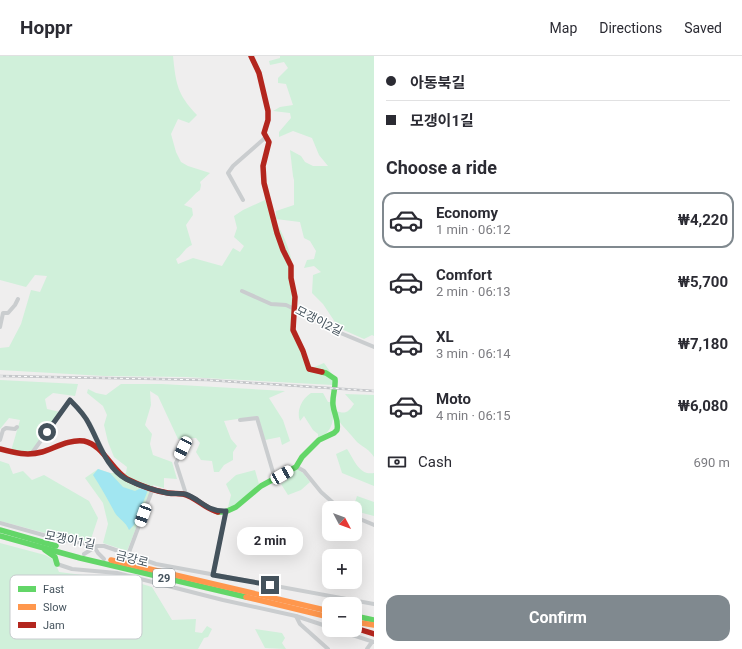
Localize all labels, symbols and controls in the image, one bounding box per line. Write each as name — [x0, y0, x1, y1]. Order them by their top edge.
text: Hoppr — [20, 16, 72, 39]
text: Map — [550, 20, 577, 36]
text: Directions — [599, 20, 662, 36]
text: Saved — [684, 20, 722, 36]
text: 아동북길 — [410, 74, 465, 92]
text: 모갱이1길 — [410, 112, 474, 130]
text: Choose a ride — [386, 157, 497, 178]
icon: car — [388, 202, 424, 238]
text: Economy — [436, 204, 498, 222]
text: ₩4,220 — [678, 211, 728, 229]
text: 1 min · 06:12 — [436, 222, 511, 237]
icon: car — [388, 264, 424, 300]
text: Comfort — [436, 266, 492, 284]
text: ₩5,700 — [678, 273, 728, 291]
text: 2 min · 06:13 — [436, 284, 511, 299]
street label: 모갱이2길 — [293, 303, 345, 339]
icon: car — [388, 326, 424, 362]
text: XL — [436, 328, 454, 346]
text: ₩7,180 — [678, 335, 728, 353]
text: 3 min · 06:14 — [436, 346, 511, 361]
icon: car — [388, 388, 424, 424]
text: Moto — [436, 390, 471, 408]
text: ₩6,080 — [678, 397, 728, 415]
text: 4 min · 06:15 — [436, 408, 511, 423]
route start — [38, 423, 56, 441]
car — [172, 435, 194, 461]
icon: cash — [386, 451, 408, 473]
text: Cash — [418, 453, 452, 471]
text: 690 m — [693, 455, 730, 470]
car — [269, 464, 295, 486]
north arrow — [322, 501, 362, 541]
map controls — [322, 501, 362, 637]
car — [133, 502, 153, 528]
callout: 2 min — [237, 527, 303, 555]
street label: 모갱이1길 — [44, 528, 96, 552]
text: 2 min — [254, 533, 286, 548]
street label: 금강로 — [114, 548, 150, 570]
button: + — [322, 549, 362, 589]
road number: 29 — [153, 569, 175, 587]
legend — [10, 575, 142, 639]
route end — [261, 576, 279, 594]
text: Fast — [43, 583, 65, 596]
button: Confirm — [386, 595, 730, 641]
button: − — [322, 597, 362, 637]
text: Slow — [43, 601, 67, 614]
text: Jam — [43, 619, 65, 632]

